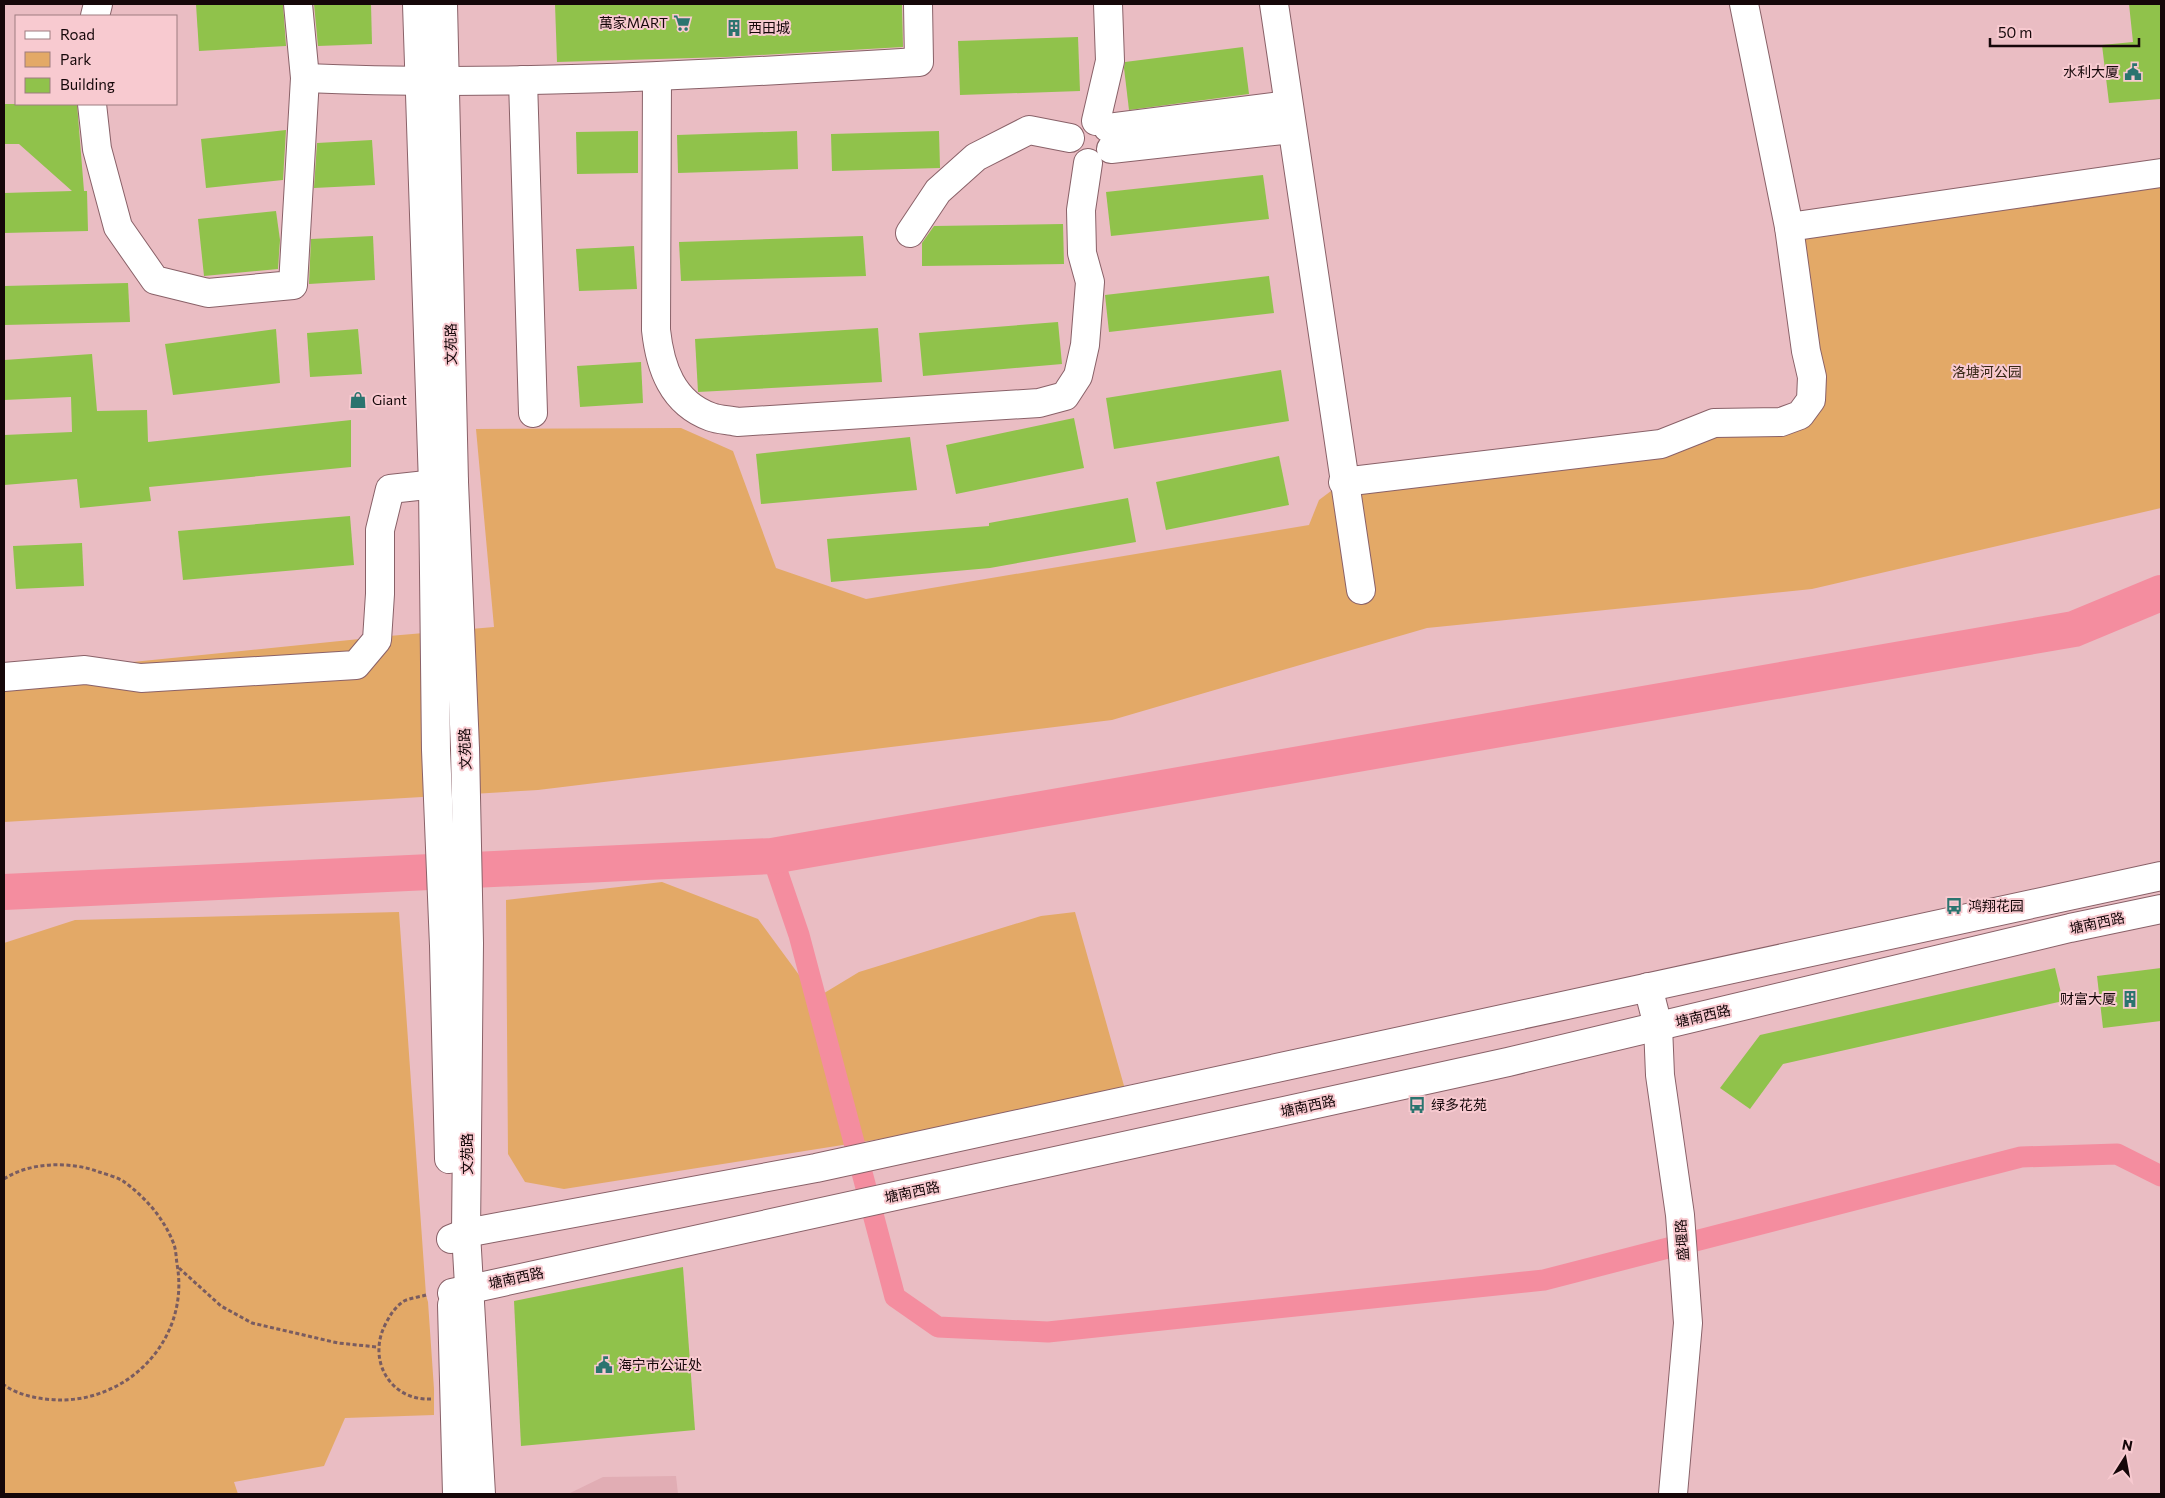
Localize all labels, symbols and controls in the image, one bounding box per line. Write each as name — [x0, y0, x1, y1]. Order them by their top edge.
supermarket icon: 萬家MART — [672, 13, 692, 33]
place label: 萬家MART — [599, 14, 668, 31]
legend — [15, 15, 178, 105]
scale bar — [1990, 15, 2139, 47]
building icon: 西田城 — [724, 18, 744, 38]
place label: 西田城 — [748, 19, 790, 36]
text: 50 m — [1998, 23, 2032, 41]
text: Road — [60, 25, 95, 43]
text: Park — [60, 50, 91, 68]
public building icon: 水利大厦 — [2123, 62, 2143, 82]
place label: 水利大厦 — [2063, 63, 2119, 80]
text: Building — [60, 75, 115, 93]
street label: 文苑路 — [442, 323, 459, 365]
park label: 洛塘河公园 — [1952, 363, 2022, 380]
shop icon: Giant — [348, 390, 368, 410]
place label: Giant — [372, 391, 407, 408]
street label: 文苑路 — [455, 728, 474, 770]
bus stop icon: 鸿翔花园 — [1944, 896, 1964, 916]
place label: 鸿翔花园 — [1968, 897, 2024, 914]
street label: 塘南西路 — [2068, 908, 2126, 937]
building icon: 财富大厦 — [2120, 989, 2140, 1009]
place label: 财富大厦 — [2060, 990, 2116, 1007]
street label: 塘南西路 — [1674, 1001, 1732, 1030]
street label: 塘南西路 — [1279, 1091, 1337, 1120]
bus stop icon: 绿多花苑 — [1407, 1095, 1427, 1115]
place label: 绿多花苑 — [1431, 1096, 1487, 1113]
street label: 文苑路 — [458, 1133, 475, 1175]
street label: 塘南西路 — [883, 1177, 941, 1206]
street label: 盛堰路 — [1672, 1218, 1691, 1262]
street label: 塘南西路 — [487, 1263, 545, 1292]
public building icon: 海宁市公证处 — [594, 1355, 614, 1375]
place label: 海宁市公证处 — [618, 1356, 702, 1373]
north arrow — [2100, 1433, 2150, 1483]
text: N — [2121, 1435, 2134, 1454]

